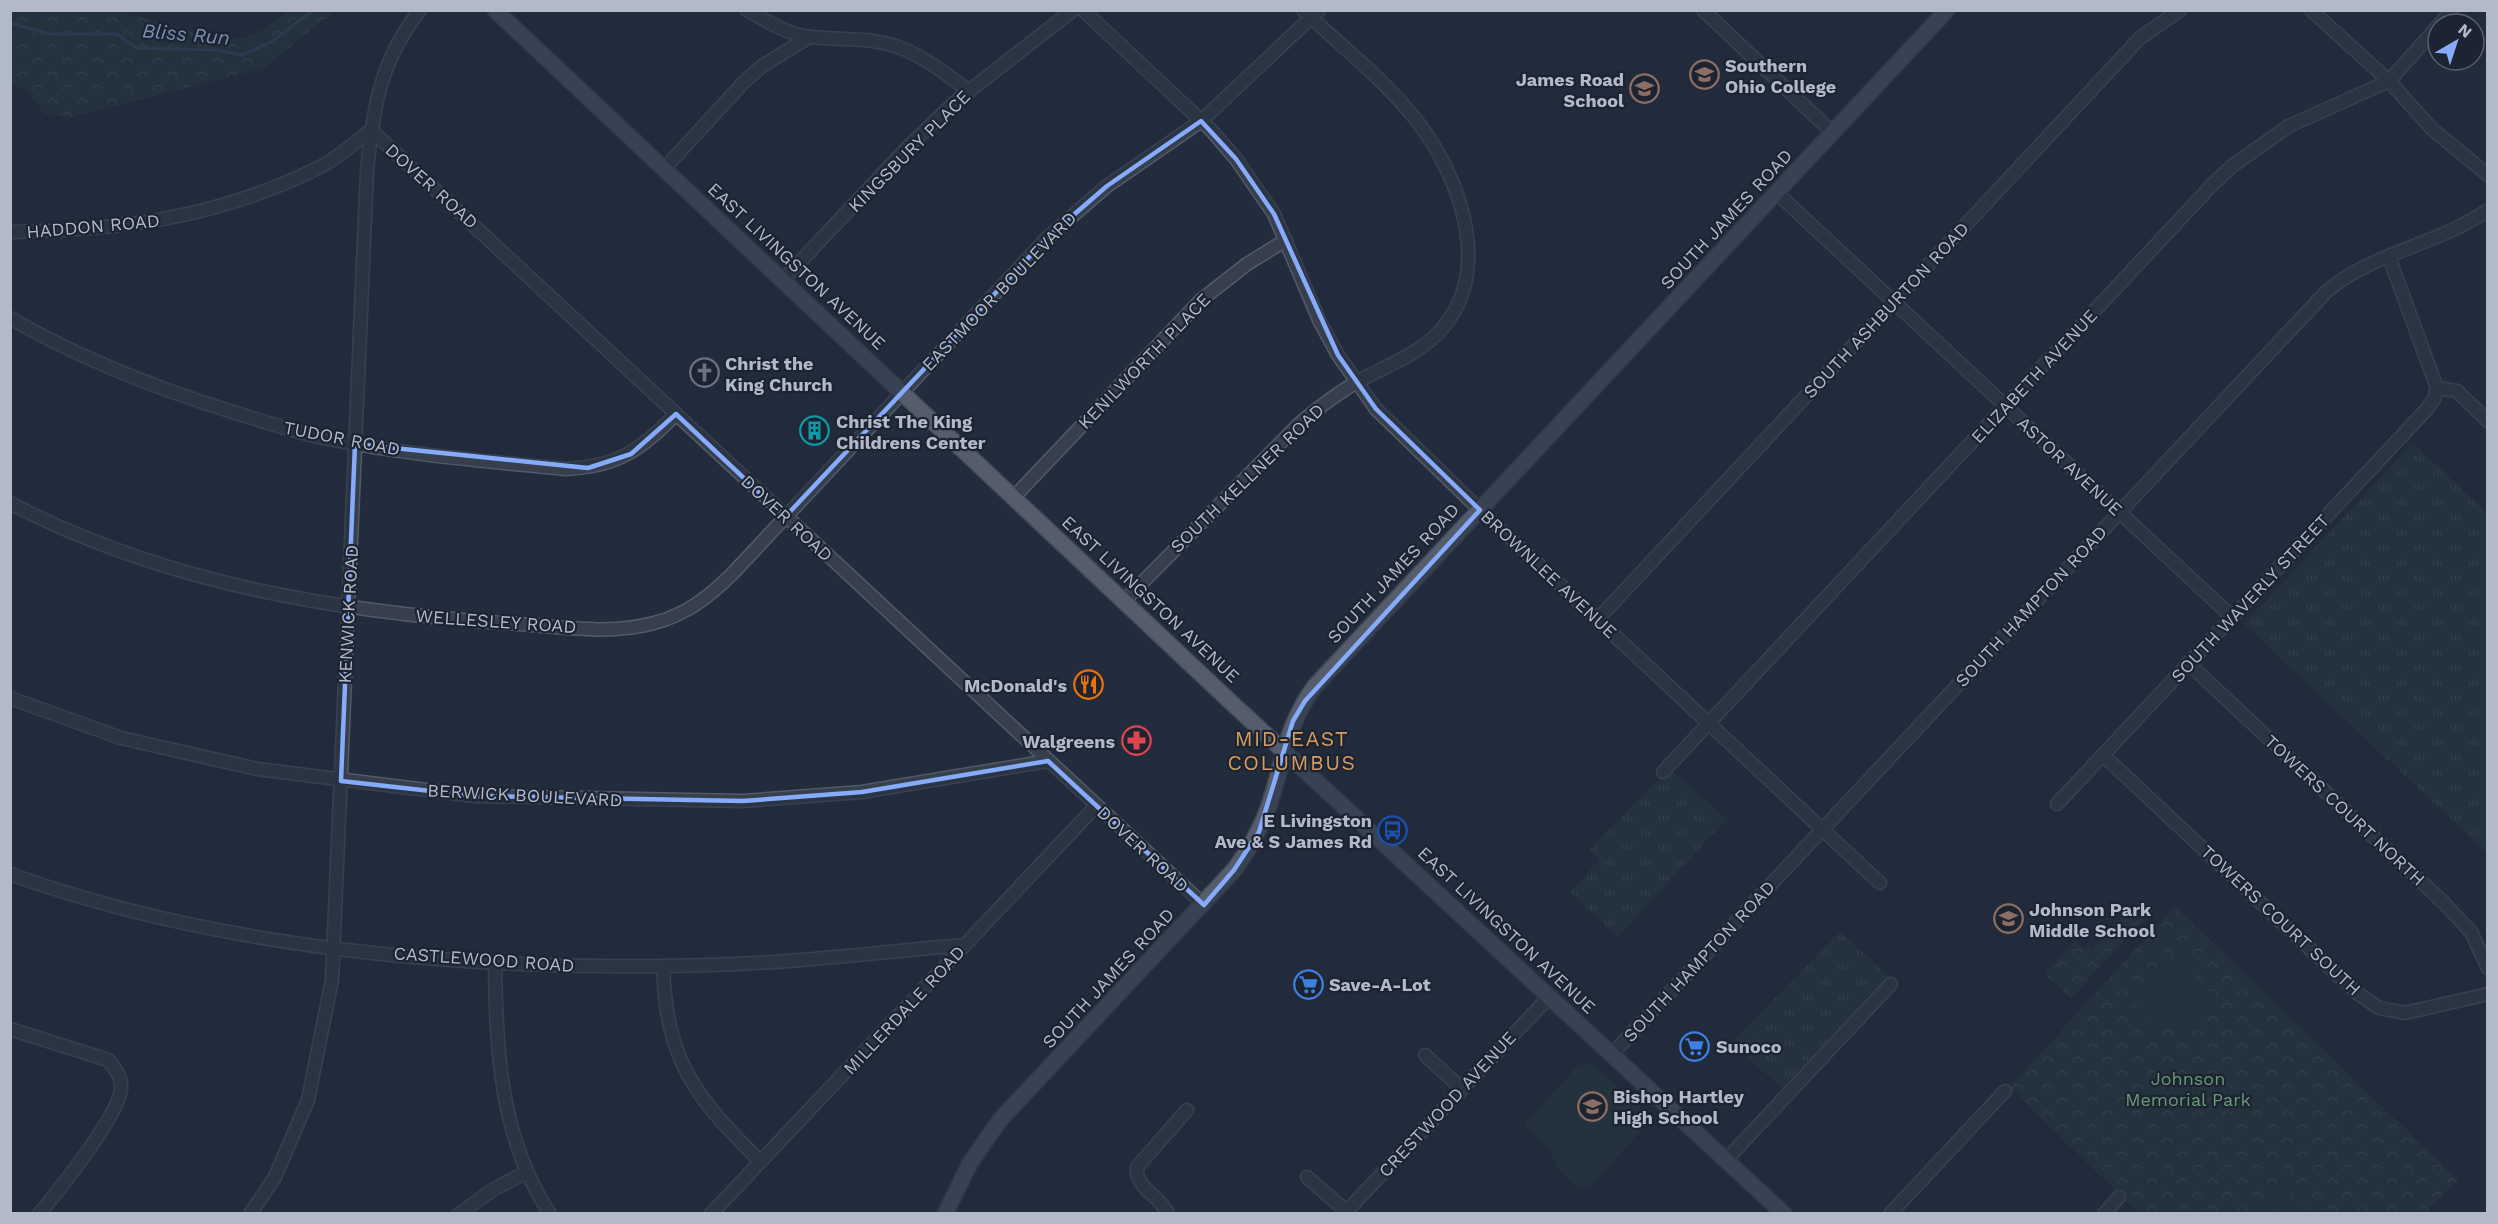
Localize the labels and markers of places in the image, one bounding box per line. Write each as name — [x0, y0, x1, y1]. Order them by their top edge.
place label: Southern Ohio College — [1725, 55, 1836, 97]
school or university icon: Southern Ohio College — [1688, 59, 1720, 91]
place label: James Road School — [1516, 69, 1624, 111]
school or university icon: James Road School — [1629, 73, 1661, 105]
place label: Christ the King Church — [725, 353, 833, 395]
church icon: Christ the King Church — [688, 357, 720, 389]
place label: Christ The King Childrens Center — [836, 411, 986, 453]
building icon: Christ The King Childrens Center — [799, 415, 831, 447]
restaurant icon: McDonald's — [1072, 669, 1104, 701]
place label: McDonald's — [964, 675, 1067, 696]
pharmacy icon: Walgreens — [1120, 725, 1152, 757]
place label: Walgreens — [1022, 731, 1115, 752]
place label: E Livingston Ave & S James Rd — [1215, 810, 1372, 852]
bus stop icon: E Livingston Ave & S James Rd — [1377, 814, 1409, 846]
place label: Johnson Park Middle School — [2029, 899, 2155, 941]
school or university icon: Johnson Park Middle School — [1992, 903, 2024, 935]
supermarket icon: Save-A-Lot — [1292, 968, 1324, 1000]
place label: Save-A-Lot — [1329, 974, 1431, 995]
supermarket icon: Sunoco — [1679, 1030, 1711, 1062]
place label: Sunoco — [1716, 1036, 1782, 1057]
place label: Bishop Hartley High School — [1613, 1086, 1745, 1128]
school or university icon: Bishop Hartley High School — [1576, 1090, 1608, 1122]

